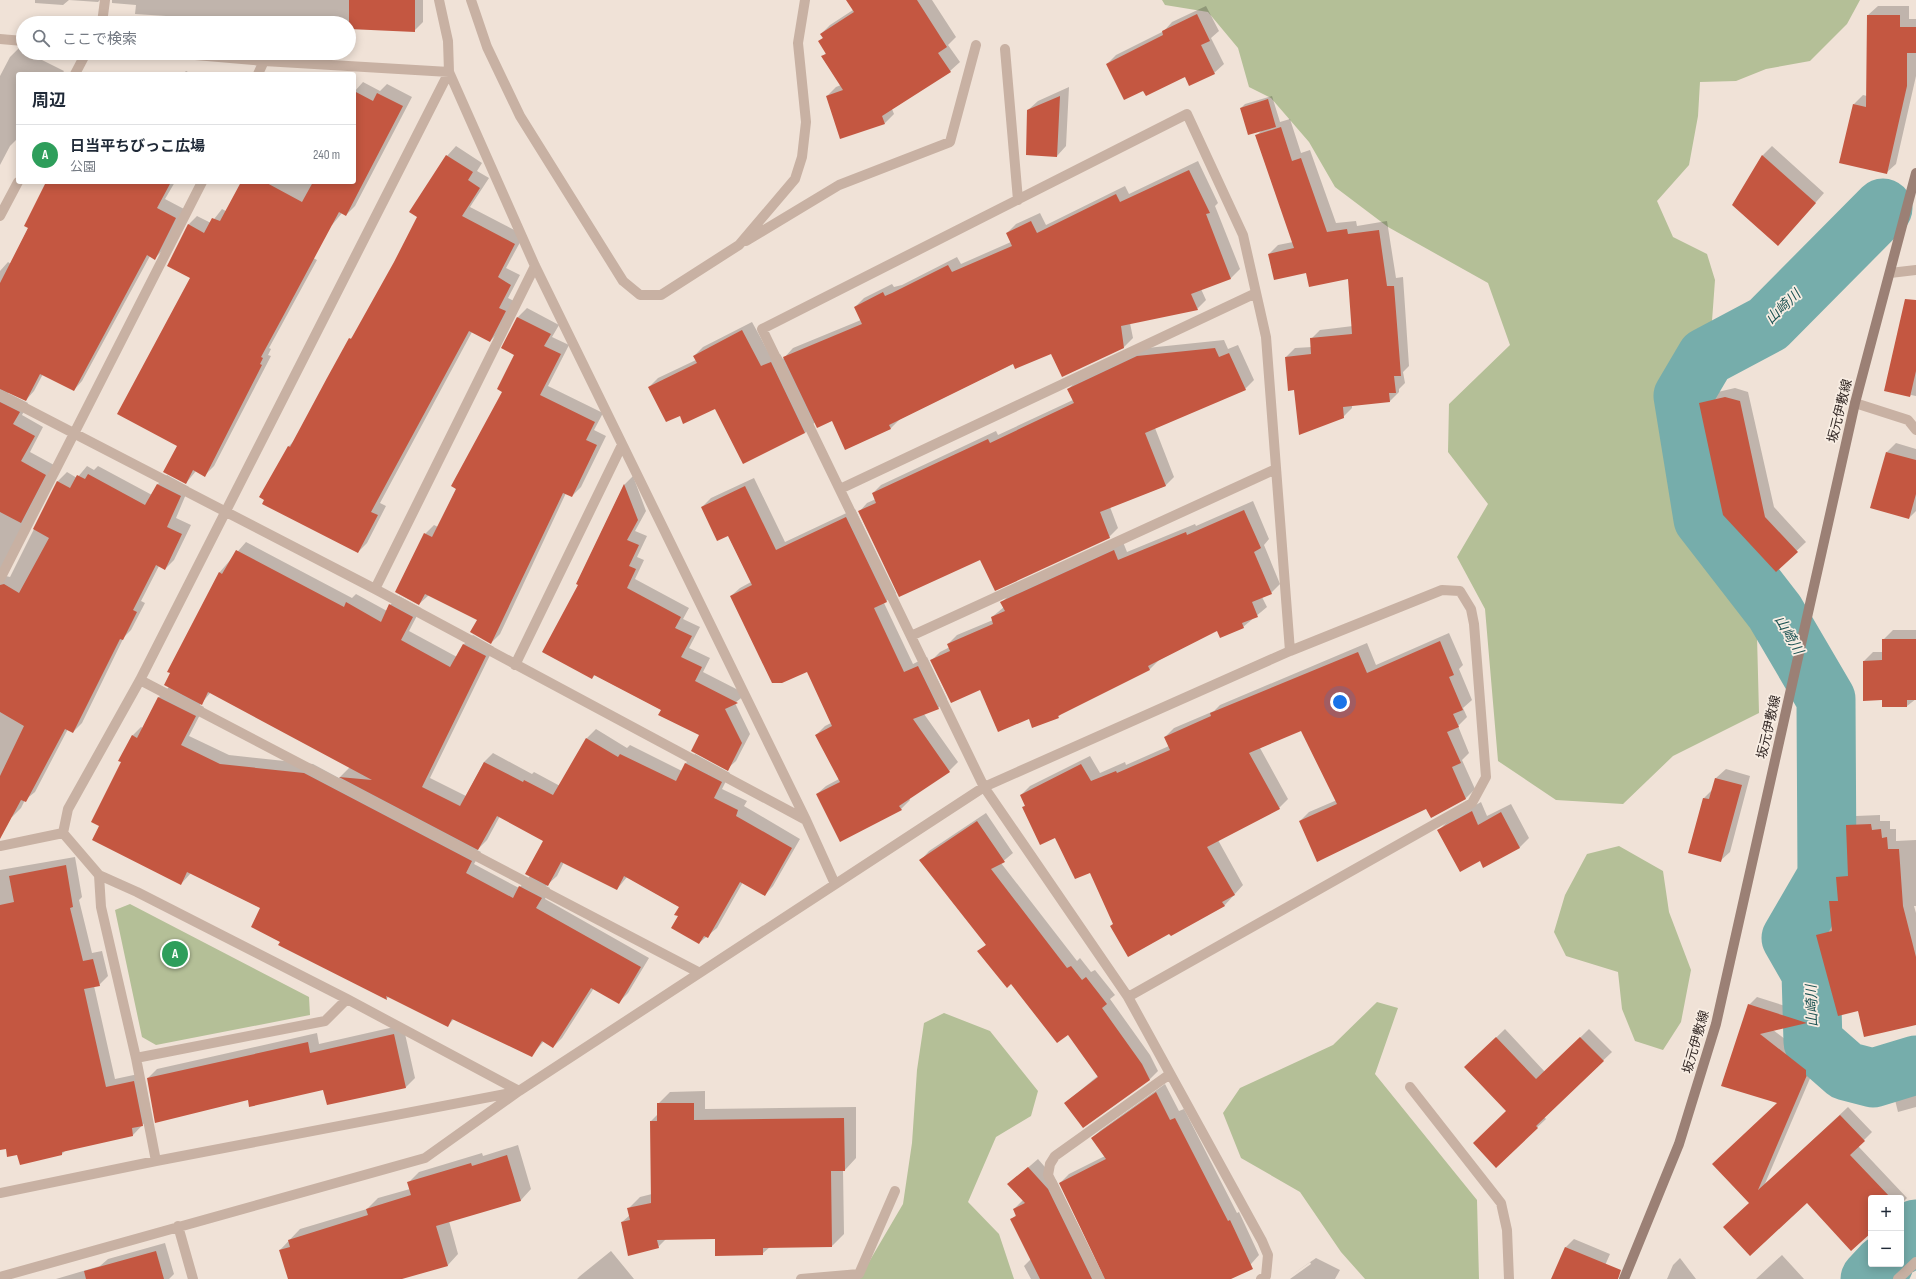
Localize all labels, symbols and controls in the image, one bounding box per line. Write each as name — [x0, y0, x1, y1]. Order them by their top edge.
search box — [16, 16, 356, 60]
icon: search — [30, 27, 52, 49]
text: ここで検索 — [62, 30, 137, 49]
text: 周辺 — [32, 91, 66, 111]
text: 日当平ちびっこ広場 — [70, 137, 205, 156]
text: A — [42, 147, 48, 163]
text: 240 m — [313, 147, 340, 163]
text: 公園 — [70, 159, 96, 175]
water label: 山崎川 — [1762, 285, 1805, 328]
street label: 坂元伊敷線 — [1824, 378, 1856, 444]
water label: 山崎川 — [1771, 613, 1808, 659]
your location — [1330, 692, 1350, 712]
street label: 坂元伊敷線 — [1754, 694, 1784, 760]
pin: A — [162, 939, 188, 969]
water label: 山崎川 — [1803, 983, 1821, 1027]
street label: 坂元伊敷線 — [1679, 1009, 1713, 1075]
map controls — [1868, 1195, 1904, 1267]
button: + — [1868, 1195, 1904, 1231]
button: − — [1868, 1231, 1904, 1267]

